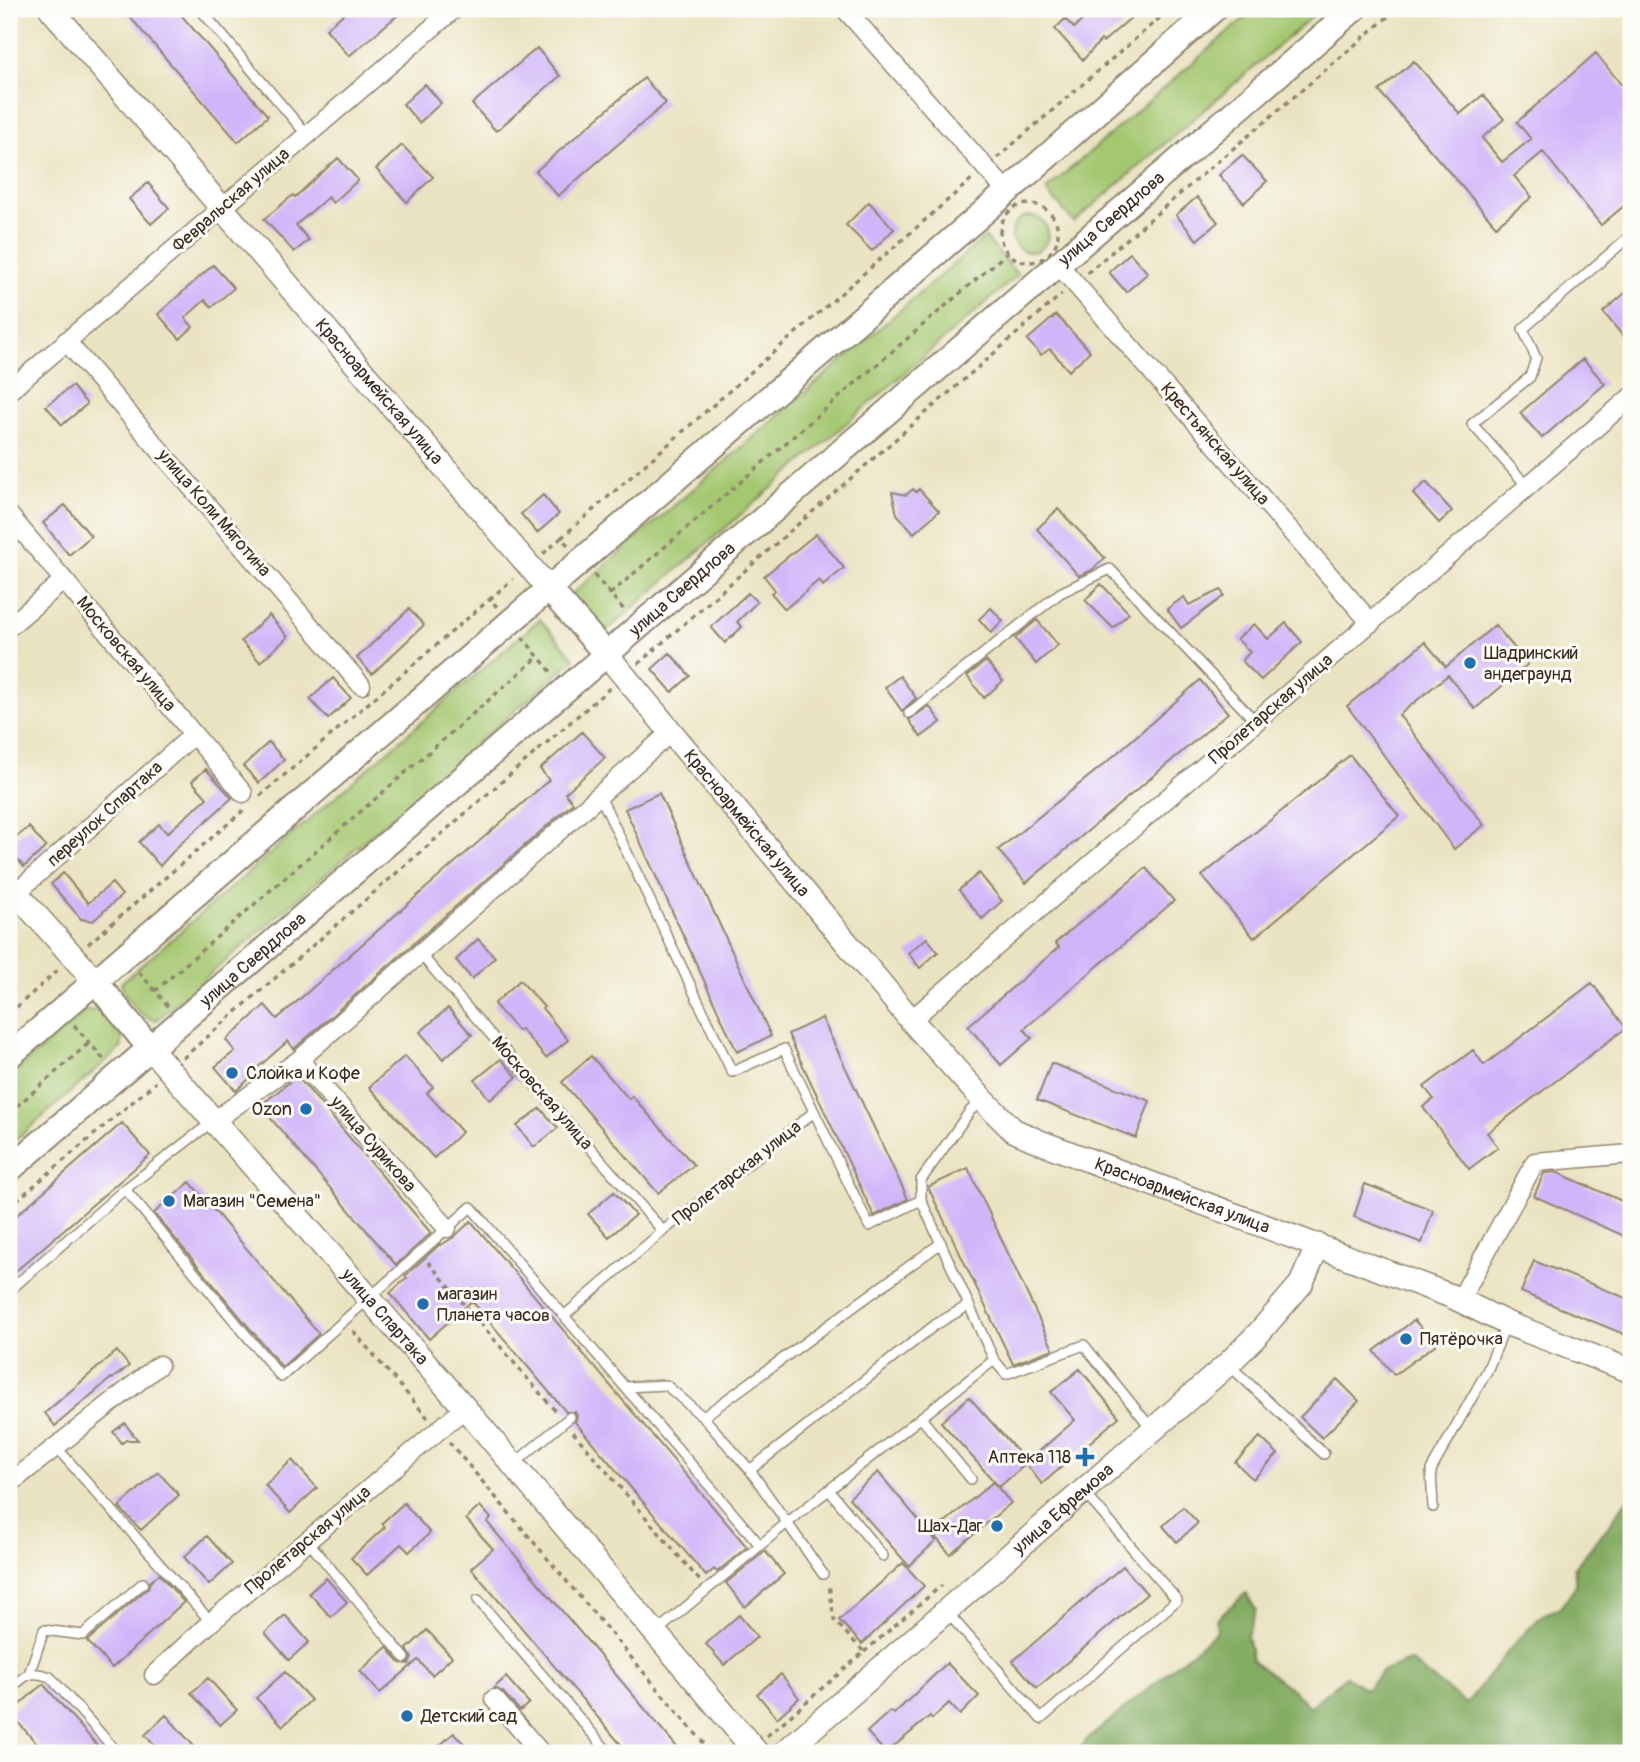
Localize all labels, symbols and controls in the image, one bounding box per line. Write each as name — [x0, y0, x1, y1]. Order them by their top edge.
street label: Февральская улица — [167, 143, 295, 257]
street label: улица Свердлова — [1052, 166, 1169, 272]
street label: Красноармейская улица — [310, 314, 448, 469]
street label: Крестьянская улица — [1155, 378, 1275, 510]
street label: улица Коли Мяготина — [152, 444, 276, 582]
street label: улица Свердлова — [623, 537, 740, 642]
street label: Московская улица — [71, 592, 181, 716]
place label: Шадринский андеграунд — [1484, 642, 1578, 686]
street label: Пролетарская улица — [1204, 649, 1338, 769]
marker: Шадринский андеграунд — [1462, 655, 1478, 671]
street label: Красноармейская улица — [679, 744, 815, 902]
street label: переулок Спартака — [42, 756, 168, 872]
street label: улица Свердлова — [194, 907, 311, 1012]
street label: Московская улица — [486, 1031, 598, 1155]
place label: Слойка и Кофе — [246, 1062, 360, 1085]
marker: Слойка и Кофе — [224, 1065, 240, 1081]
street label: улица Сурикова — [324, 1090, 421, 1197]
place label: Ozon — [252, 1098, 292, 1121]
marker: Ozon — [298, 1101, 314, 1117]
street label: Пролетарская улица — [668, 1116, 806, 1230]
street label: Красноармейская улица — [1091, 1152, 1273, 1239]
place label: Магазин "Семена" — [183, 1190, 321, 1213]
marker: Магазин "Семена" — [161, 1193, 177, 1209]
street label: улица Спартака — [336, 1263, 434, 1370]
place label: магазин Планета часов — [437, 1283, 550, 1327]
marker: магазин Планета часов — [415, 1296, 431, 1312]
place label: Пятёрочка — [1420, 1328, 1503, 1351]
marker: Пятёрочка — [1398, 1331, 1414, 1347]
place label: Аптека 118 — [988, 1446, 1071, 1469]
marker: Аптека 118 — [1077, 1449, 1093, 1465]
street label: улица Ефремова — [1007, 1458, 1118, 1560]
street label: Пролетарская улица — [240, 1481, 376, 1599]
place label: Шах-Даг — [918, 1515, 983, 1538]
marker: Шах-Даг — [989, 1518, 1005, 1534]
place label: Детский сад — [420, 1705, 517, 1728]
marker: Детский сад — [399, 1708, 415, 1724]

